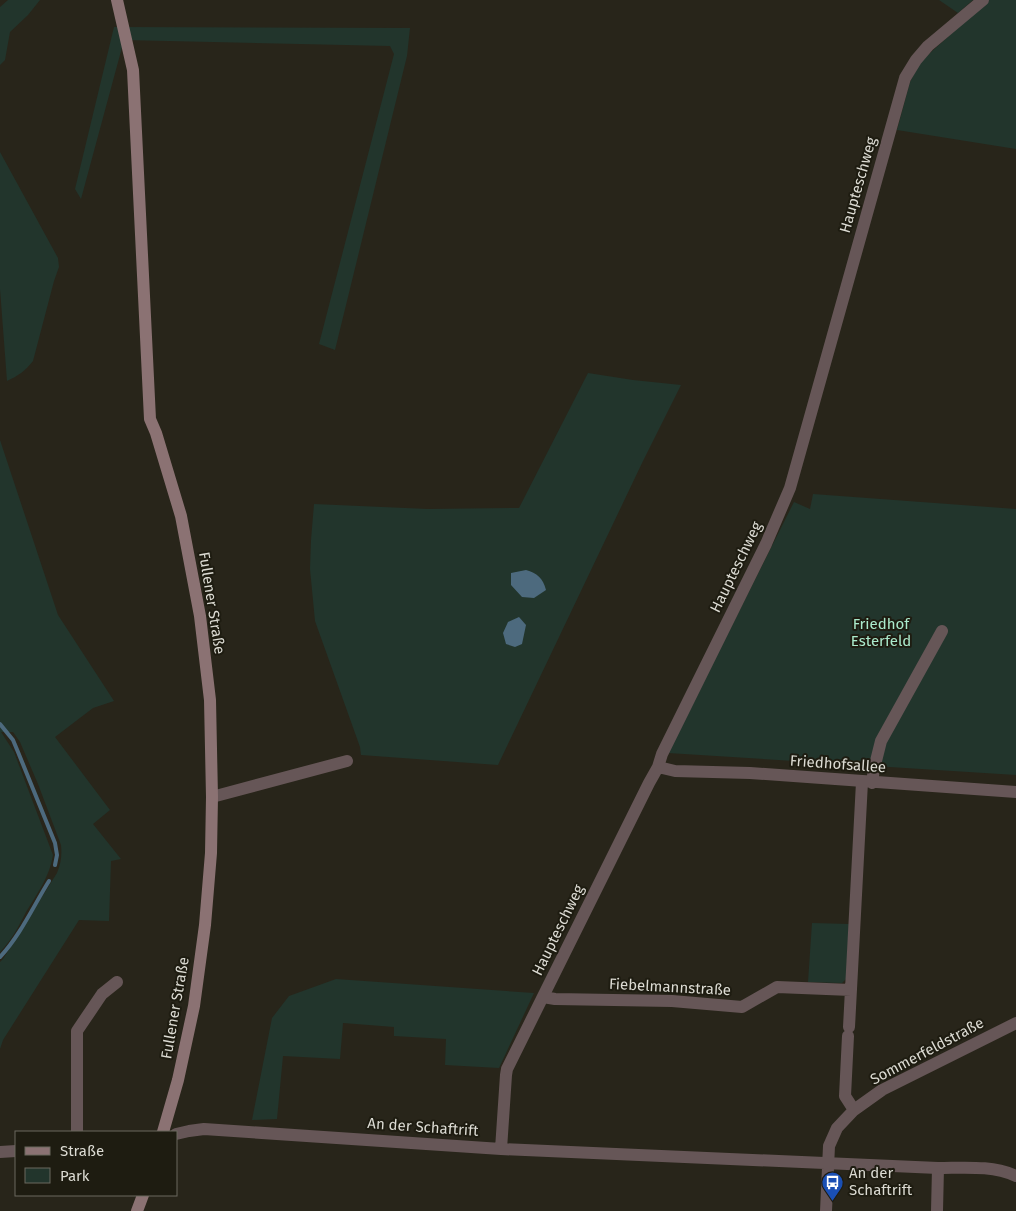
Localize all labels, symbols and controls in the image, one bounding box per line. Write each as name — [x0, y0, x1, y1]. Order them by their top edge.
street label: Haupteschweg — [836, 135, 880, 235]
street label: Haupteschweg — [706, 518, 766, 615]
street label: Fullener Straße — [195, 551, 229, 655]
park label: Friedhof Esterfeld — [851, 615, 911, 650]
street label: Friedhofsallee — [789, 752, 887, 776]
street label: Haupteschweg — [528, 881, 588, 978]
street label: Fullener Straße — [157, 956, 193, 1060]
street label: Fiebelmannstraße — [608, 975, 732, 999]
street label: Sommerfeldstraße — [867, 1014, 987, 1088]
street label: An der Schaftrift — [367, 1114, 480, 1140]
legend — [15, 1131, 178, 1196]
text: Straße — [60, 1142, 104, 1160]
place label: An der Schaftrift — [849, 1164, 913, 1199]
text: Park — [60, 1167, 90, 1185]
bus stop icon: An der Schaftrift — [821, 1170, 845, 1201]

